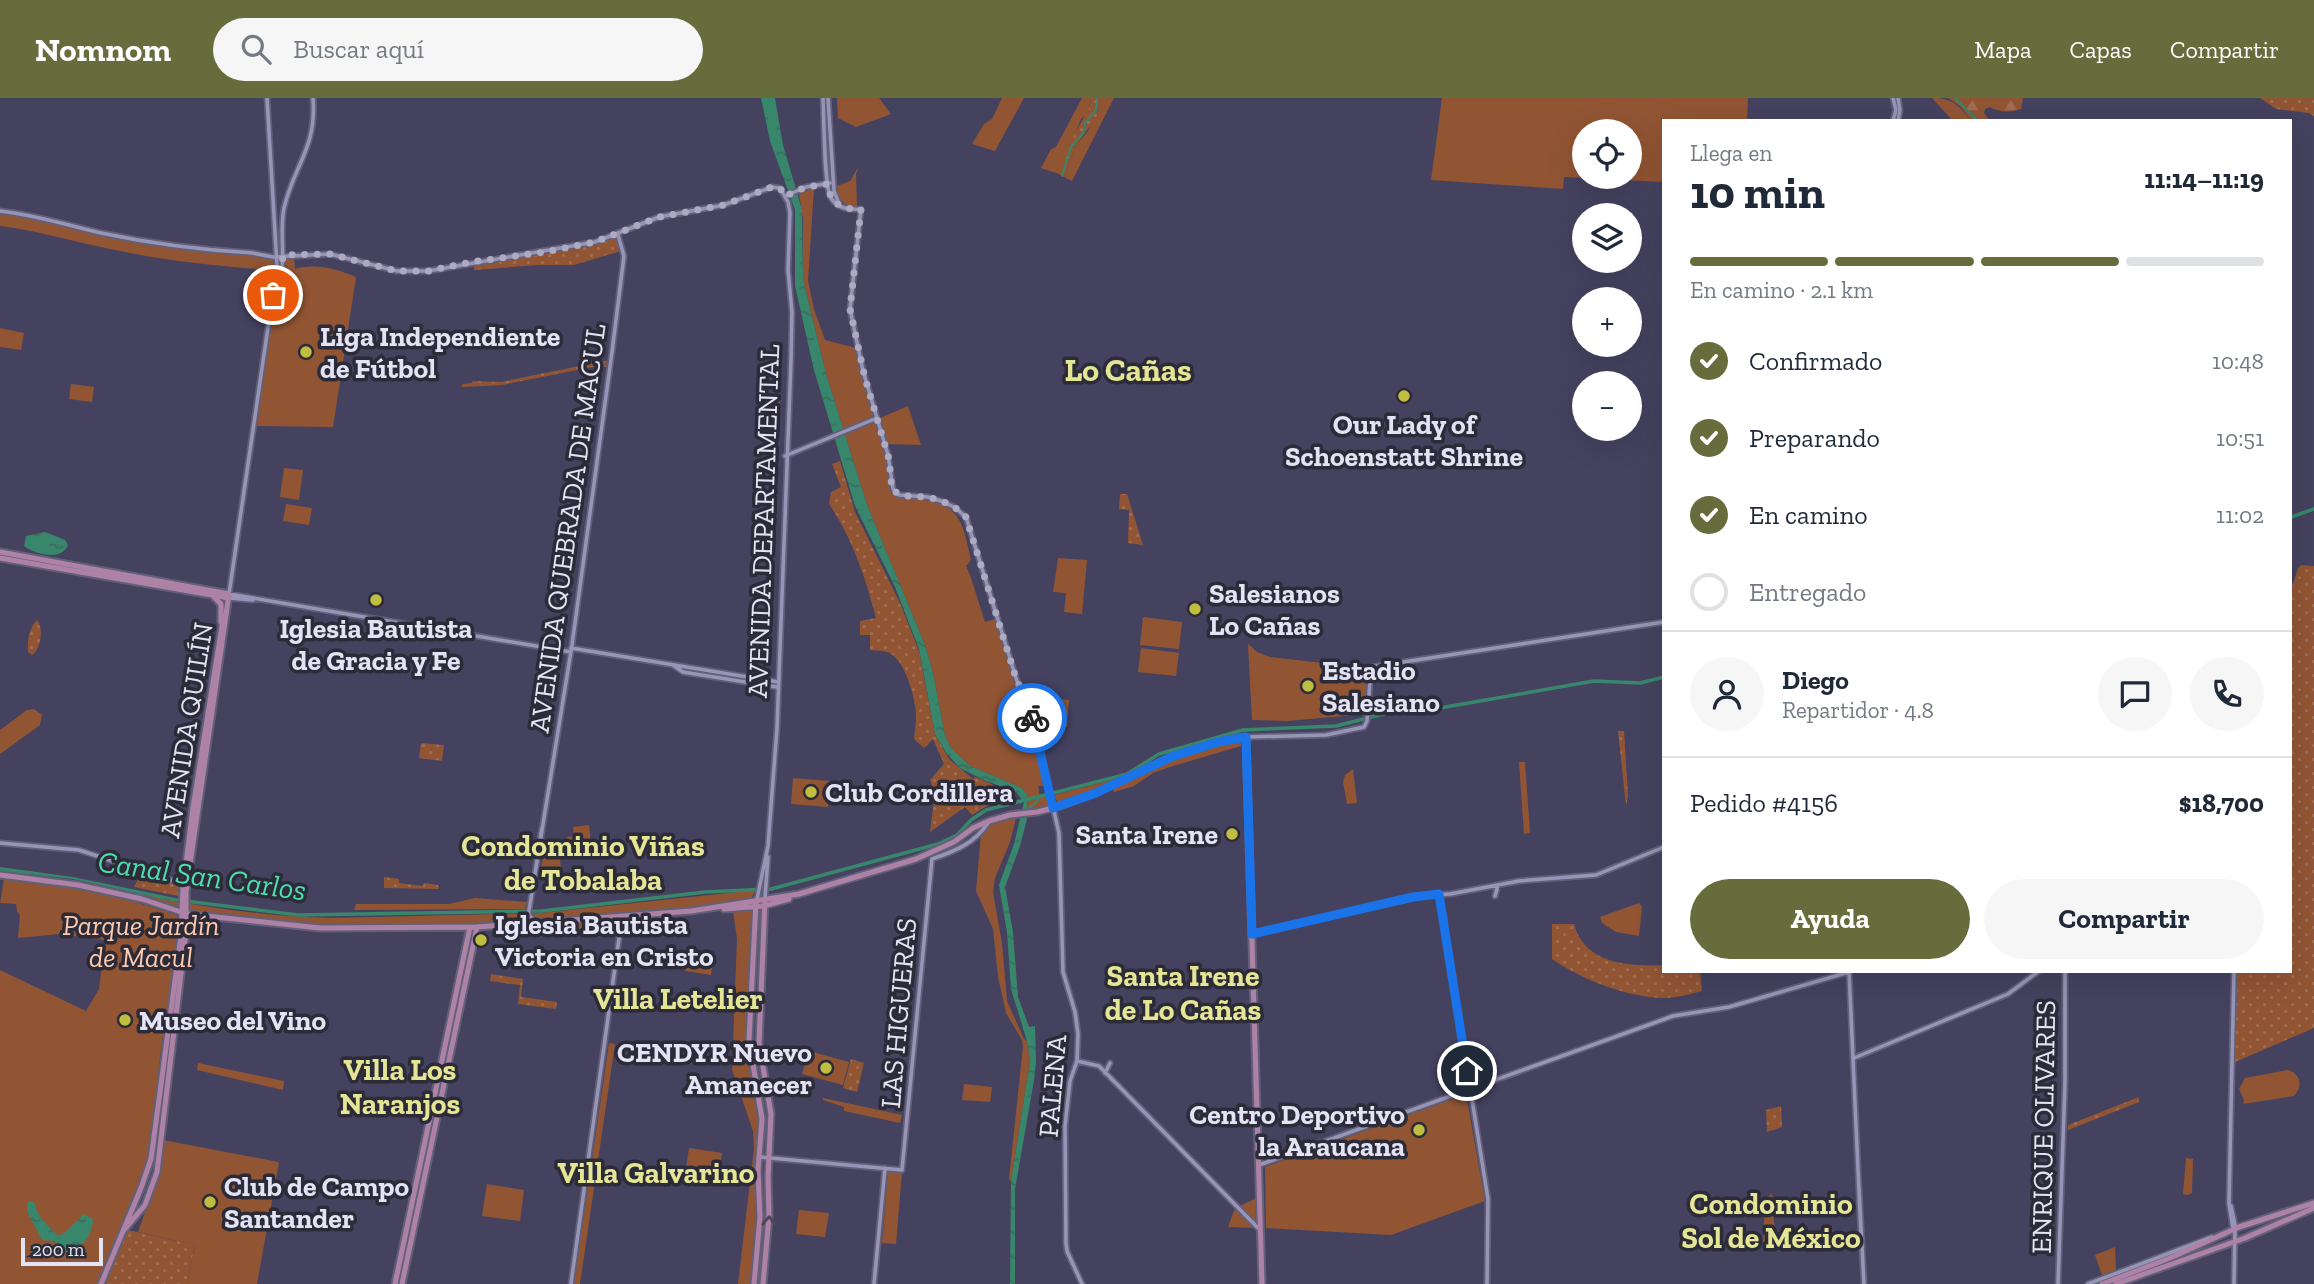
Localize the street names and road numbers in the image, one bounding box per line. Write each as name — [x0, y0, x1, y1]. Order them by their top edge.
street label: AVENIDA QUEBRADA DE MACUL — [522, 321, 613, 735]
street label: AVENIDA DEPARTAMENTAL — [741, 344, 786, 698]
street label: AVENIDA QUILÍN — [153, 620, 220, 840]
street label: LAS HIGUERAS — [874, 917, 923, 1110]
street label: ENRIQUE OLIVARES — [2025, 1000, 2062, 1254]
street label: PALENA — [1032, 1033, 1073, 1139]

